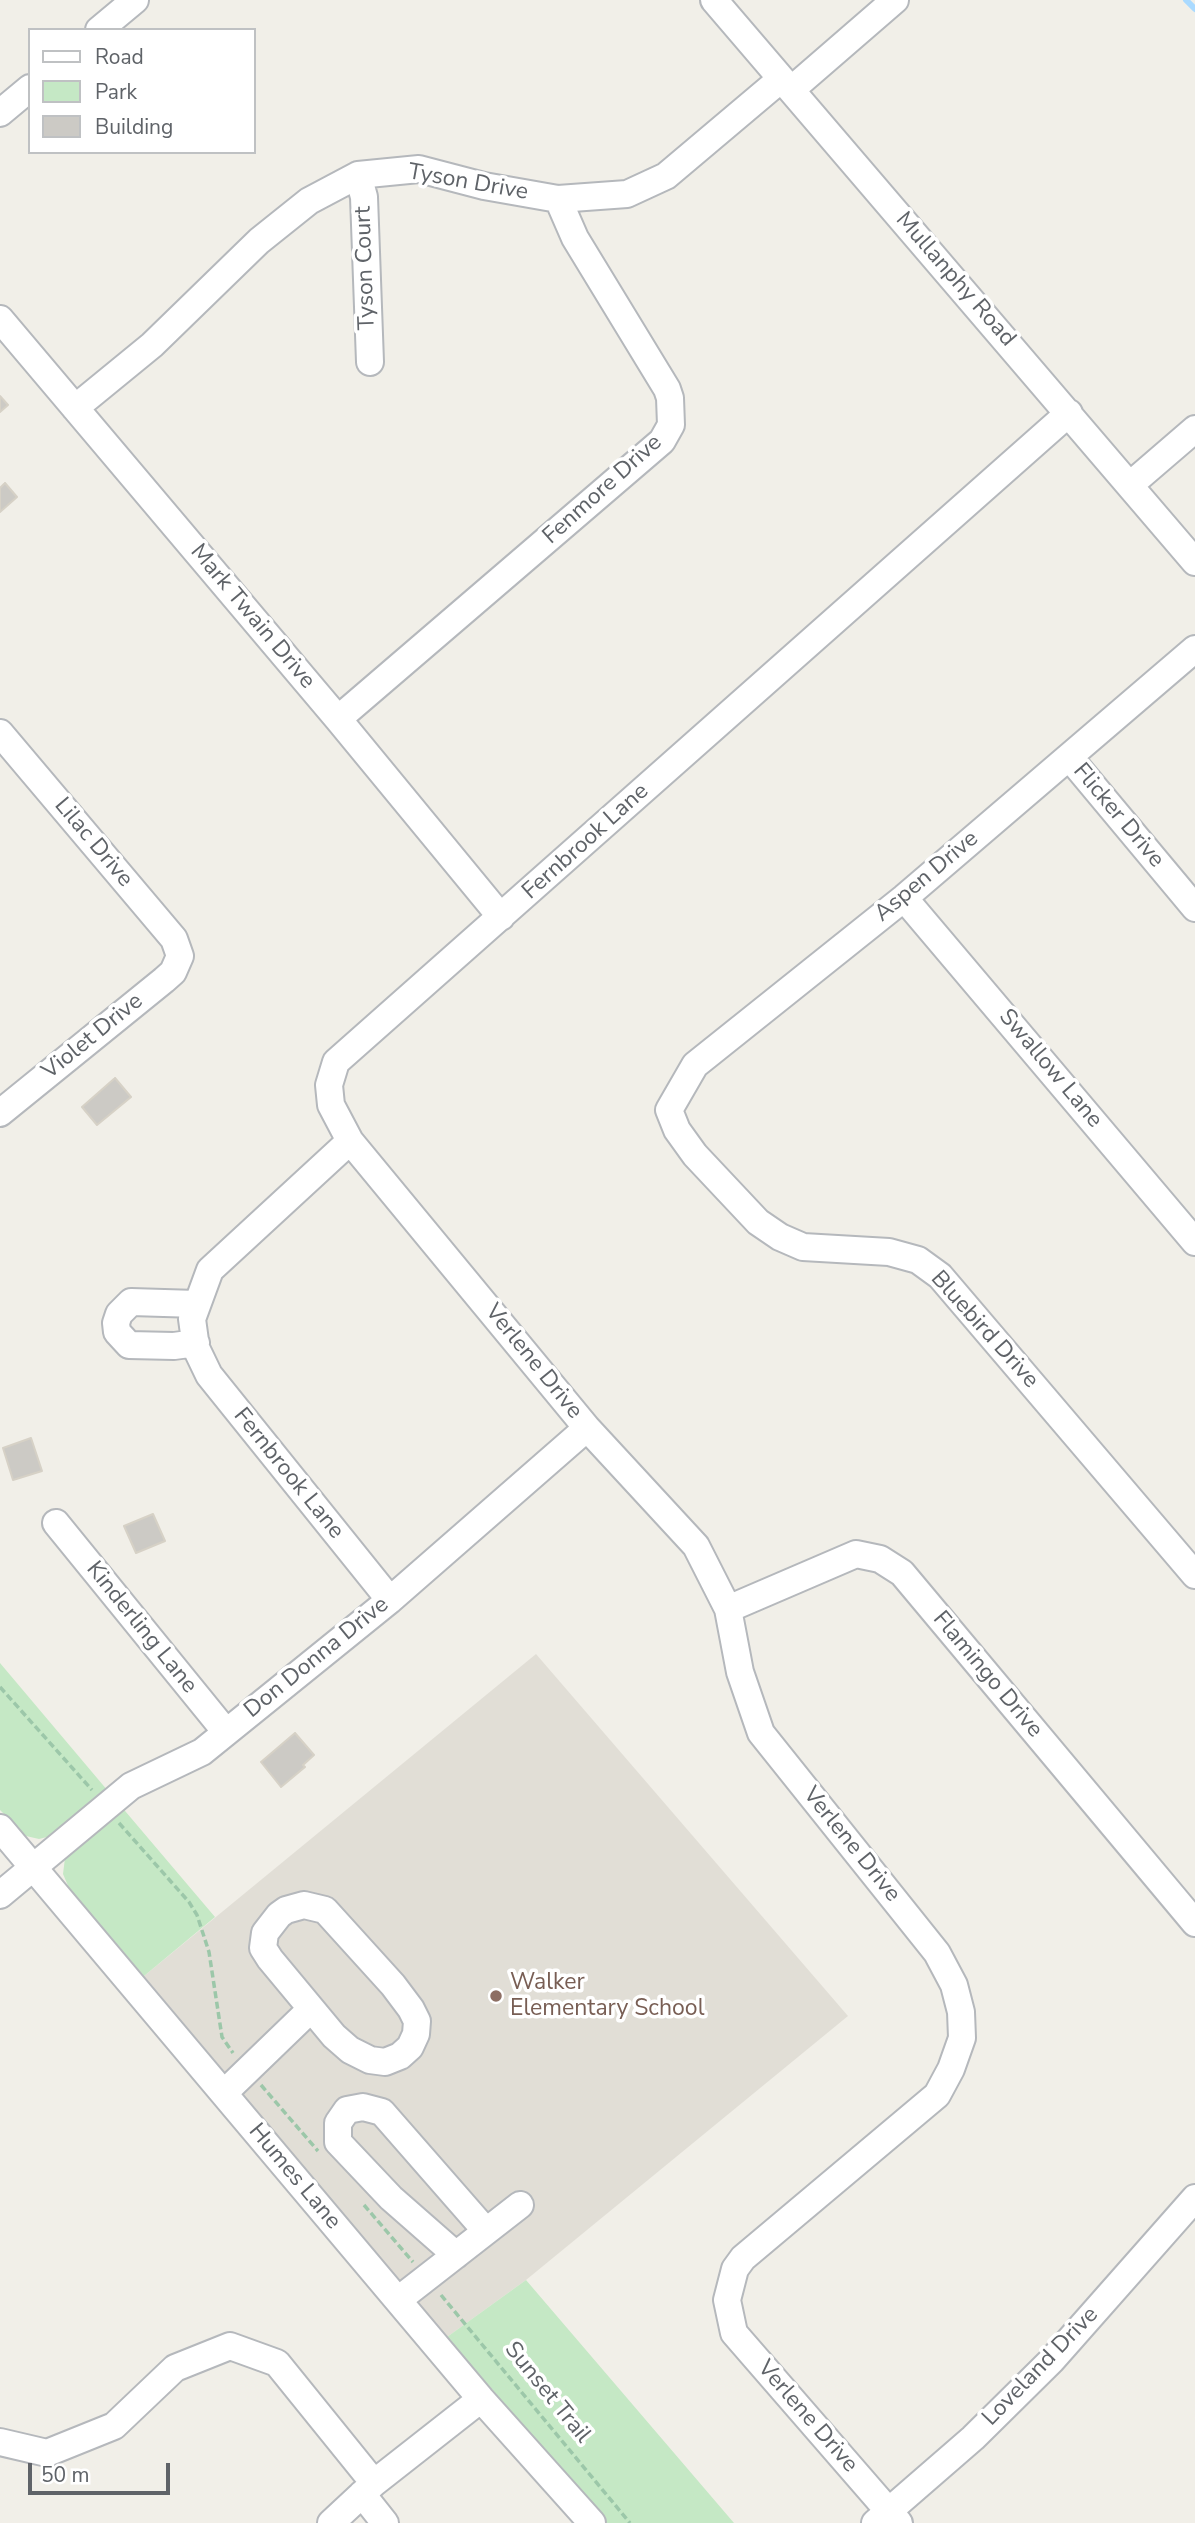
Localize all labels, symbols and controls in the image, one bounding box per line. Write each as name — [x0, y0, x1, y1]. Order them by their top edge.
legend — [28, 28, 256, 154]
text: Road — [95, 43, 144, 71]
text: Park — [95, 78, 137, 106]
text: Building — [95, 113, 173, 141]
street label: Tyson Drive — [406, 159, 530, 207]
street label: Tyson Court — [350, 206, 382, 330]
street label: Mullanphy Road — [889, 207, 1021, 353]
street label: Fenmore Drive — [538, 429, 668, 551]
street label: Mark Twain Drive — [184, 539, 320, 695]
street label: Flicker Drive — [1066, 758, 1170, 874]
street label: Fernbrook Lane — [517, 778, 655, 906]
street label: Lilac Drive — [48, 793, 138, 893]
street label: Aspen Drive — [870, 826, 984, 928]
street label: Violet Drive — [37, 988, 149, 1086]
street label: Swallow Lane — [992, 1004, 1108, 1134]
street label: Bluebird Drive — [924, 1266, 1044, 1394]
street label: Verlene Drive — [478, 1299, 588, 1425]
street label: Fernbrook Lane — [227, 1403, 349, 1545]
street label: Kinderling Lane — [80, 1557, 202, 1699]
street label: Don Donna Drive — [239, 1591, 395, 1725]
street label: Flamingo Drive — [926, 1606, 1048, 1744]
street label: Verlene Drive — [796, 1782, 906, 1908]
place label: Walker Elementary School — [510, 1969, 704, 2023]
marker: Walker Elementary School — [488, 1988, 504, 2004]
street label: Humes Lane — [242, 2119, 346, 2235]
street label: Loveland Drive — [977, 2302, 1105, 2432]
street label: Sunset Trail — [498, 2337, 596, 2449]
street label: Verlene Drive — [751, 2355, 863, 2479]
scale bar — [32, 2450, 173, 2494]
text: 50 m — [41, 2461, 90, 2489]

